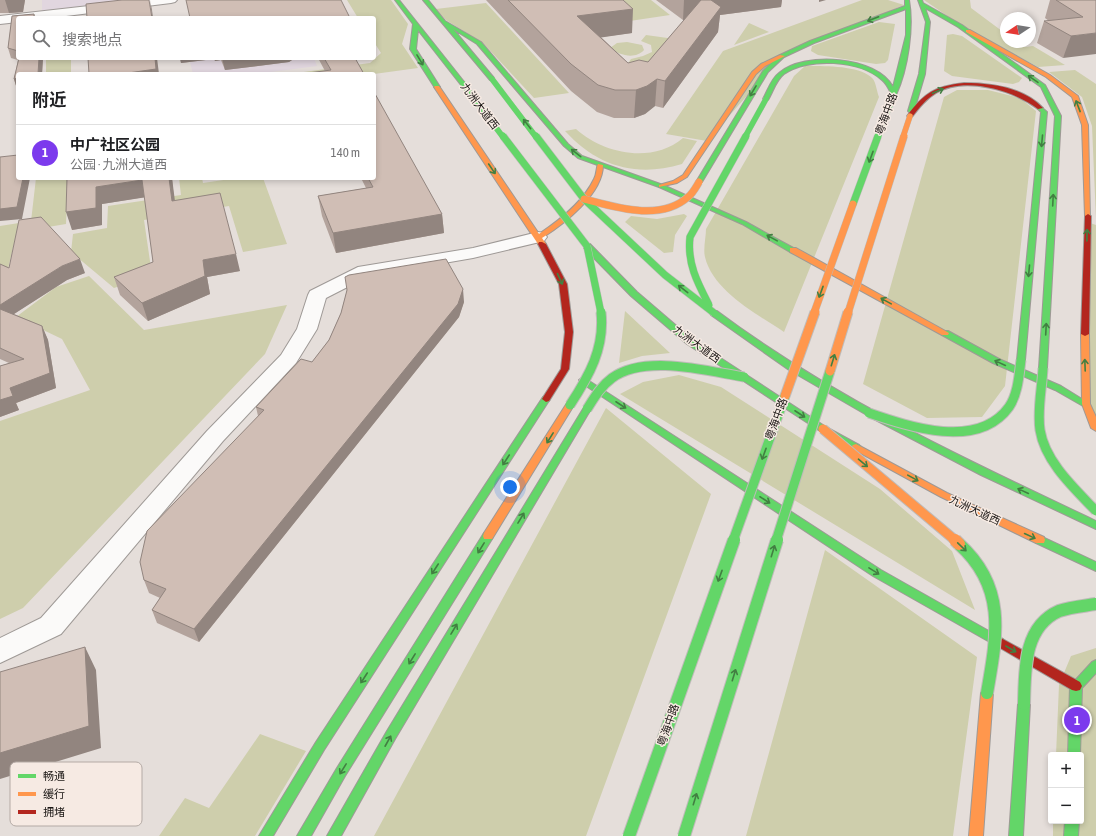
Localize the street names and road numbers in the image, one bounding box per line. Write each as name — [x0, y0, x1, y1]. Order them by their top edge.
street label: 九洲大道西 — [459, 80, 501, 132]
street label: 粤海中路 — [873, 91, 899, 137]
street label: 九洲大道西 — [671, 323, 723, 365]
street label: 粤海中路 — [763, 396, 789, 442]
street label: 九洲大道西 — [948, 493, 1002, 527]
street label: 粤海中路 — [655, 702, 681, 748]

